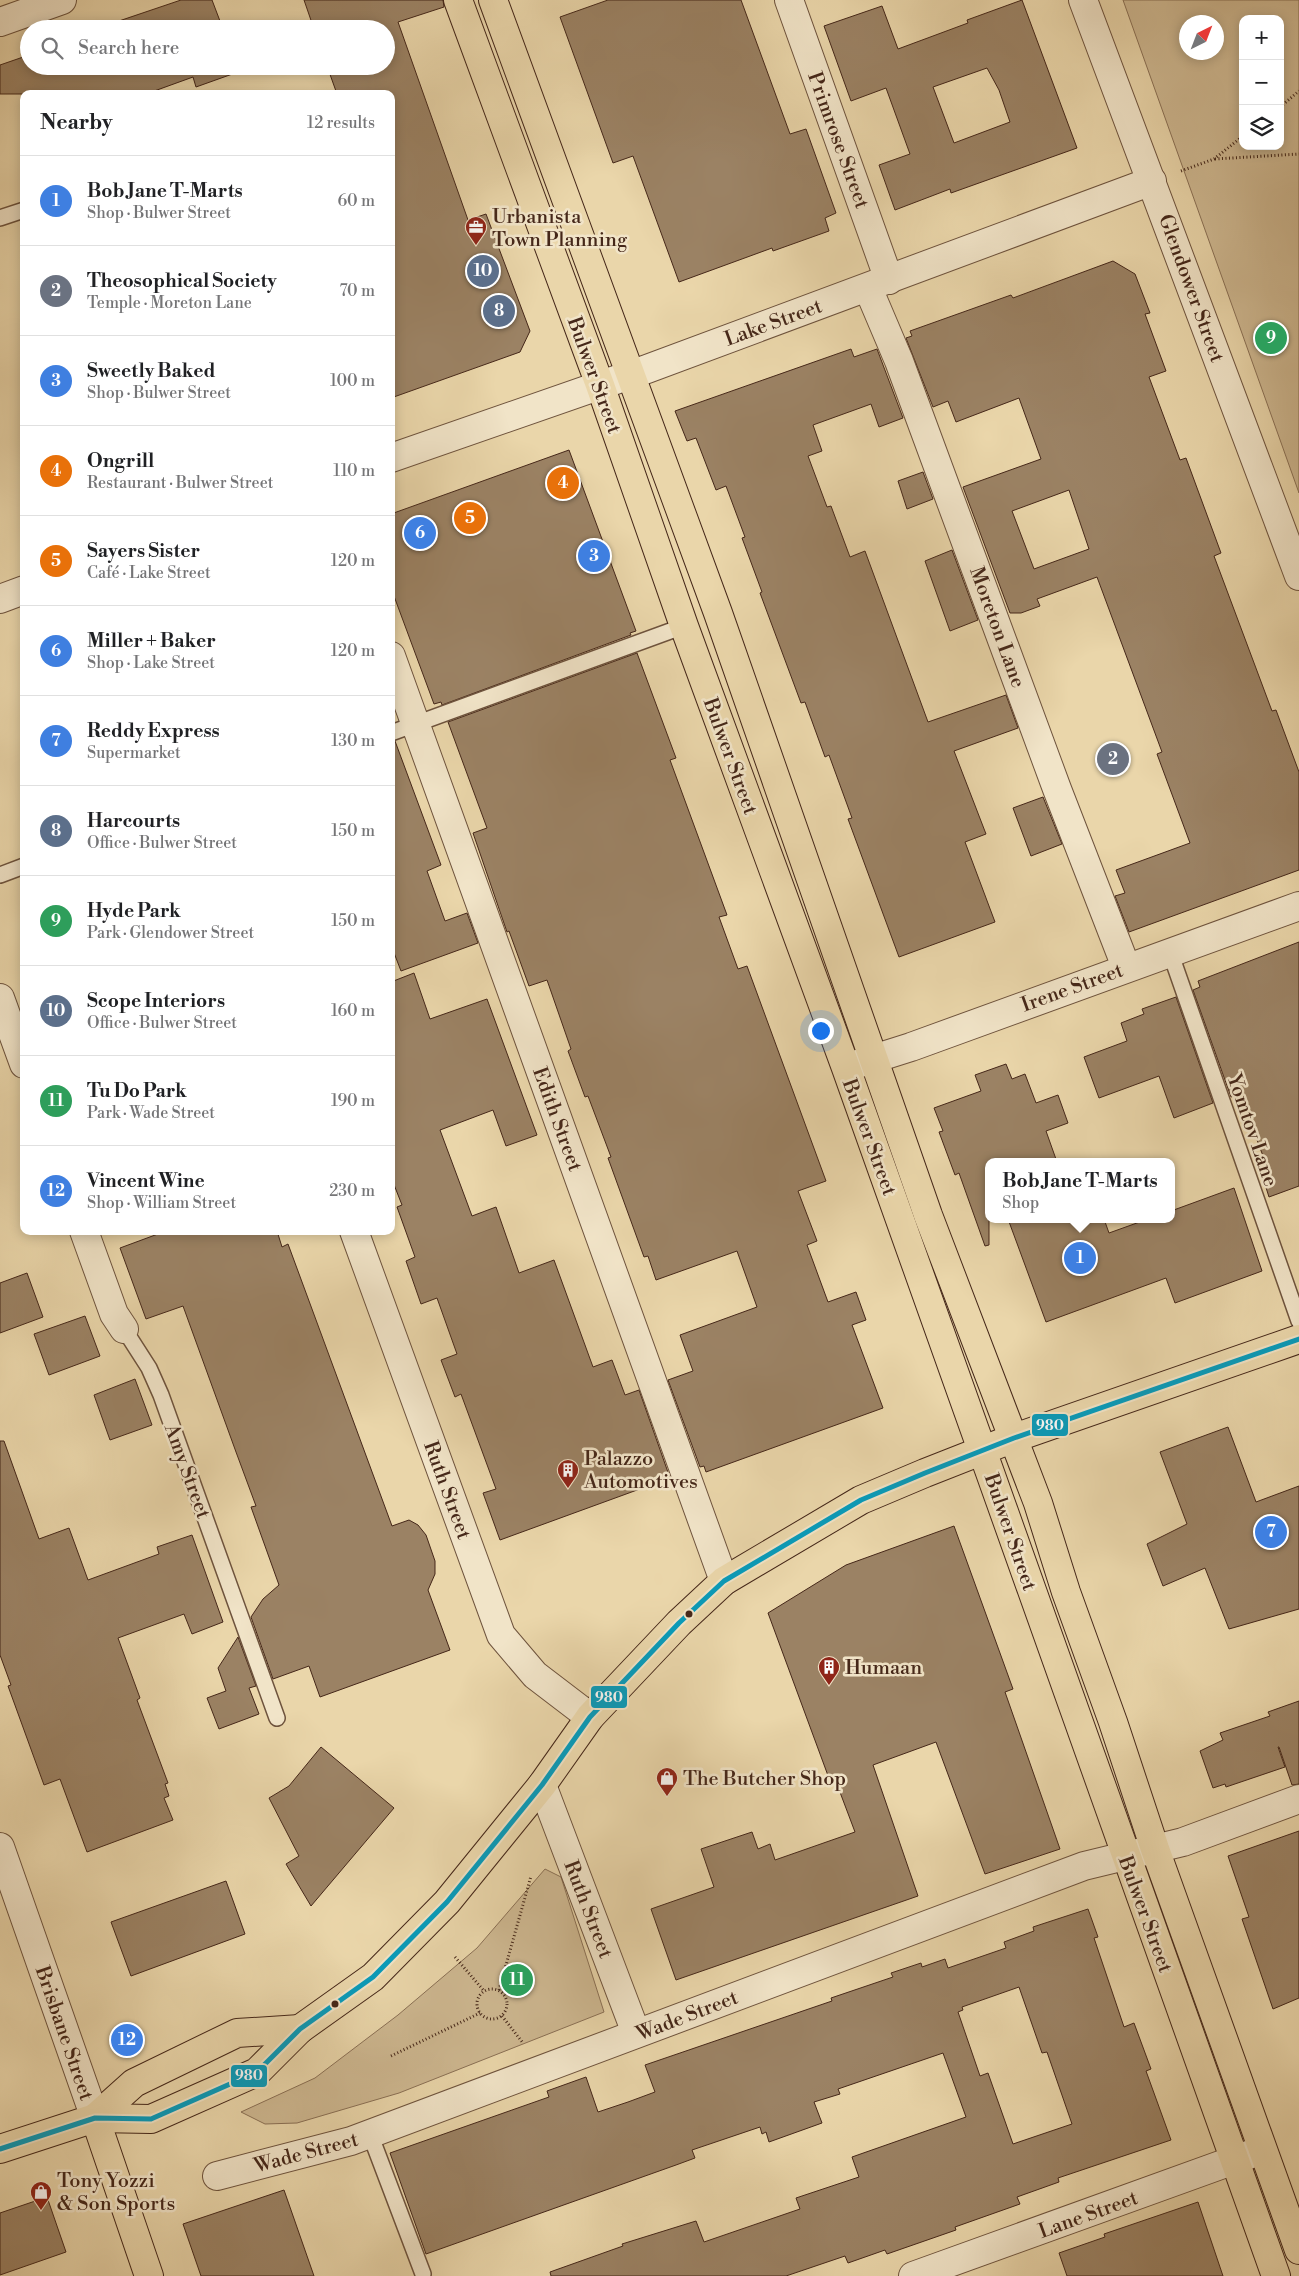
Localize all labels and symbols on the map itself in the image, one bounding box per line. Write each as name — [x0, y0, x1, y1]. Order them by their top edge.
north arrow — [1179, 15, 1224, 60]
street label: Primrose Street — [801, 69, 874, 212]
place label: Urbanista Town Planning — [492, 205, 628, 253]
street label: Glendower Street — [1152, 211, 1229, 366]
office icon: Urbanista Town Planning — [464, 215, 488, 246]
pin: 10 — [467, 252, 499, 290]
pin: 8 — [483, 292, 515, 330]
street label: Lake Street — [721, 294, 826, 353]
street label: Bulwer Street — [561, 313, 626, 437]
pin: 9 — [1255, 319, 1287, 357]
pin: 4 — [547, 464, 579, 502]
pin: 5 — [454, 499, 486, 537]
pin: 6 — [404, 514, 436, 552]
pin: 3 — [578, 537, 610, 575]
street label: Moreton Lane — [963, 564, 1030, 691]
street label: Bulwer Street — [697, 694, 762, 818]
pin: 2 — [1097, 740, 1129, 778]
street label: Irene Street — [1018, 958, 1127, 1018]
your location — [808, 1018, 834, 1044]
street label: Edith Street — [526, 1064, 587, 1175]
street label: Yomtov Lane — [1220, 1070, 1283, 1190]
street label: Bulwer Street — [836, 1075, 901, 1199]
pin: 1 — [1064, 1239, 1096, 1277]
line badge: 980 — [1031, 1413, 1069, 1437]
text: 980 — [1036, 1417, 1064, 1435]
street label: Amy Street — [158, 1420, 215, 1522]
street label: Ruth Street — [417, 1438, 476, 1543]
place label: Palazzo Automotives — [583, 1447, 698, 1495]
building icon: Palazzo Automotives — [556, 1458, 580, 1489]
street label: Bulwer Street — [978, 1470, 1041, 1594]
pin: 7 — [1255, 1513, 1287, 1551]
unlabelled marker — [684, 1609, 694, 1619]
building icon: Humaan — [817, 1655, 841, 1686]
place label: Humaan — [845, 1656, 922, 1681]
line badge: 980 — [590, 1685, 628, 1709]
text: 980 — [595, 1689, 623, 1707]
shop icon: The Butcher Shop — [655, 1766, 679, 1797]
place label: The Butcher Shop — [683, 1767, 846, 1792]
street label: Bulwer Street — [1112, 1852, 1177, 1976]
street label: Ruth Street — [557, 1857, 618, 1962]
pin: 11 — [501, 1961, 533, 1999]
street label: Brisbane Street — [29, 1962, 98, 2104]
street label: Wade Street — [632, 1986, 742, 2048]
unlabelled marker — [330, 1999, 340, 2009]
pin: 12 — [111, 2021, 143, 2059]
line badge: 980 — [230, 2064, 268, 2088]
text: 980 — [235, 2067, 263, 2085]
street label: Wade Street — [251, 2128, 361, 2180]
place label: Tony Yozzi & Son Sports — [57, 2169, 175, 2217]
shop icon: Tony Yozzi & Son Sports — [29, 2180, 53, 2211]
street label: Lane Street — [1035, 2186, 1142, 2245]

